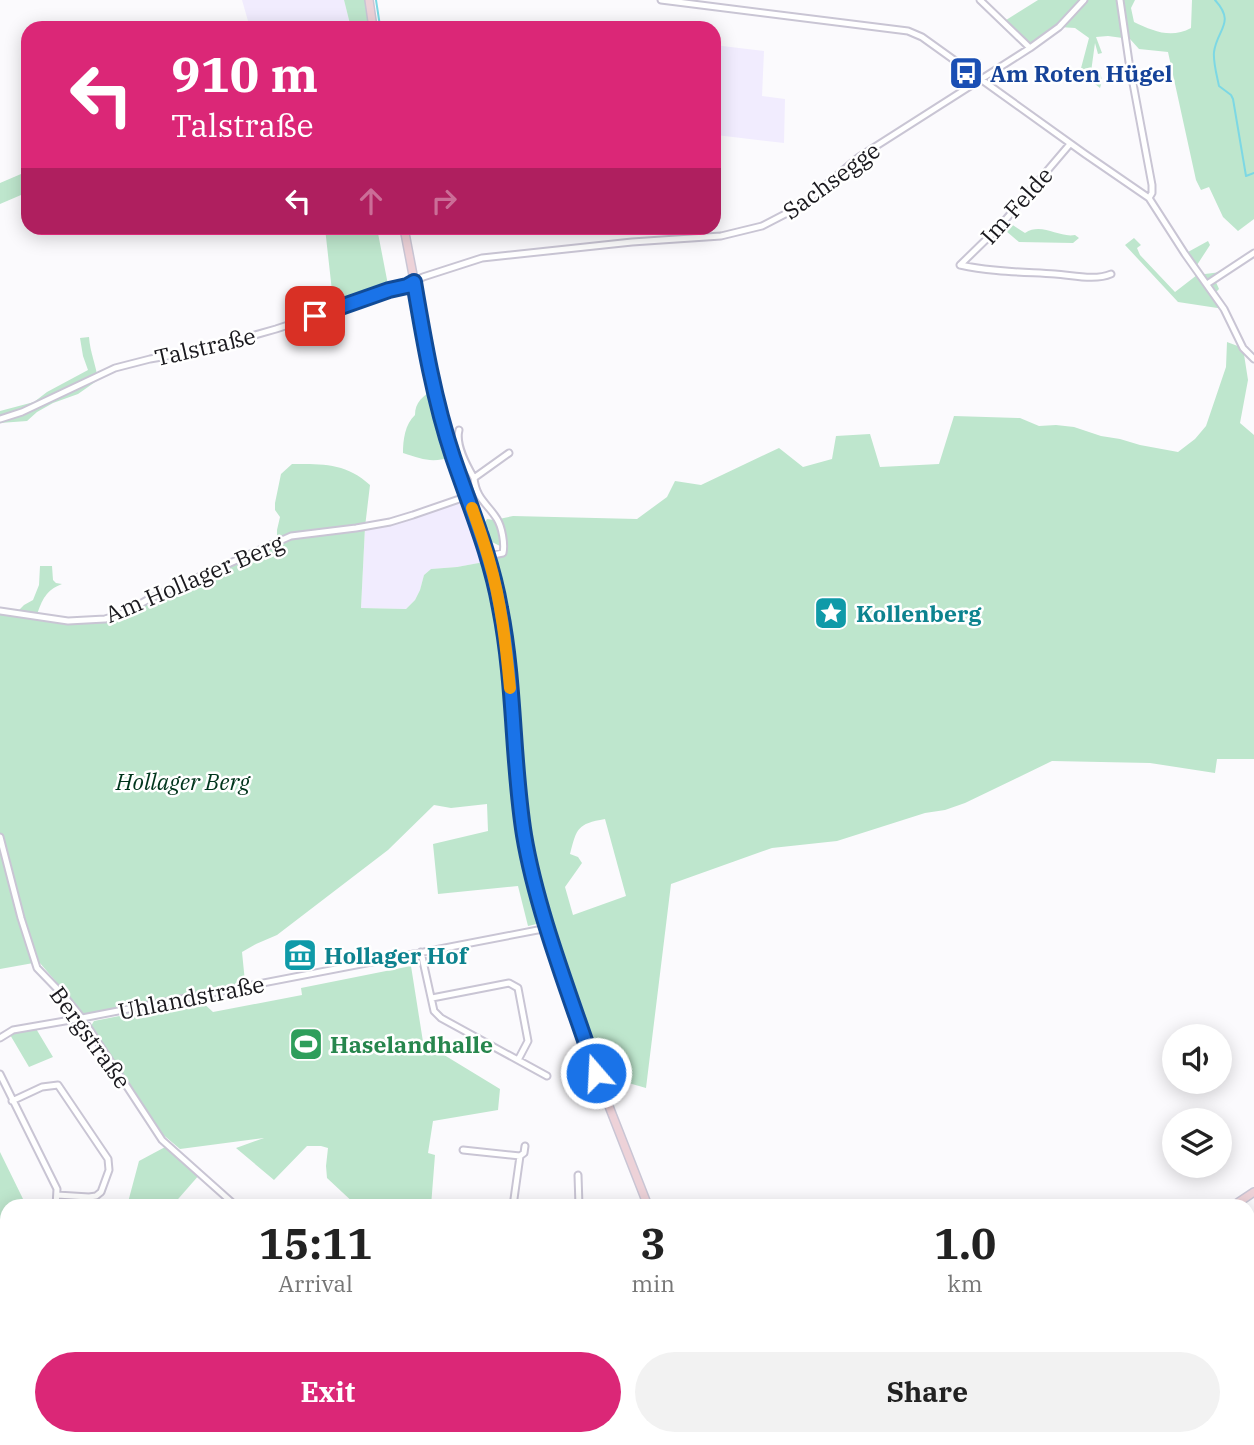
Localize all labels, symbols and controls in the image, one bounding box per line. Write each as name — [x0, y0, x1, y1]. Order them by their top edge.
text: 910 m — [171, 42, 318, 105]
icon: left — [56, 49, 147, 140]
bus stop icon: Am Roten Hügel — [947, 54, 985, 92]
place label: Am Roten Hügel — [990, 58, 1173, 88]
text: Talstraße — [171, 104, 314, 146]
street label: Sachsegge — [776, 135, 886, 225]
street label: Im Felde — [973, 160, 1059, 250]
icon: left — [279, 182, 317, 220]
icon: ahead — [352, 182, 390, 220]
icon: right — [425, 182, 463, 220]
pin — [285, 286, 345, 346]
icon: arrive — [296, 297, 334, 335]
street label: Talstraße — [152, 320, 258, 372]
street label: Am Hollager Berg — [100, 527, 288, 629]
place icon: Kollenberg — [812, 594, 850, 632]
place label: Kollenberg — [856, 598, 982, 628]
park label: Hollager Berg — [115, 766, 251, 796]
museum icon: Hollager Hof — [281, 936, 319, 974]
place label: Hollager Hof — [324, 940, 470, 970]
street label: Uhlandstraße — [115, 968, 267, 1026]
street label: Bergstraße — [44, 980, 138, 1094]
map controls — [1162, 1024, 1232, 1178]
button: sound — [1162, 1024, 1232, 1094]
sports icon: Haselandhalle — [287, 1025, 325, 1063]
place label: Haselandhalle — [330, 1029, 493, 1059]
position arrow — [559, 1036, 633, 1110]
button: layers — [1162, 1108, 1232, 1178]
text: 15:11 — [259, 1216, 372, 1271]
text: 3 — [641, 1216, 666, 1271]
text: 1.0 — [934, 1216, 996, 1271]
text: Arrival — [278, 1268, 353, 1298]
text: min — [631, 1268, 675, 1298]
text: km — [947, 1268, 983, 1298]
button: Exit — [35, 1352, 621, 1432]
button: Share — [635, 1352, 1220, 1432]

